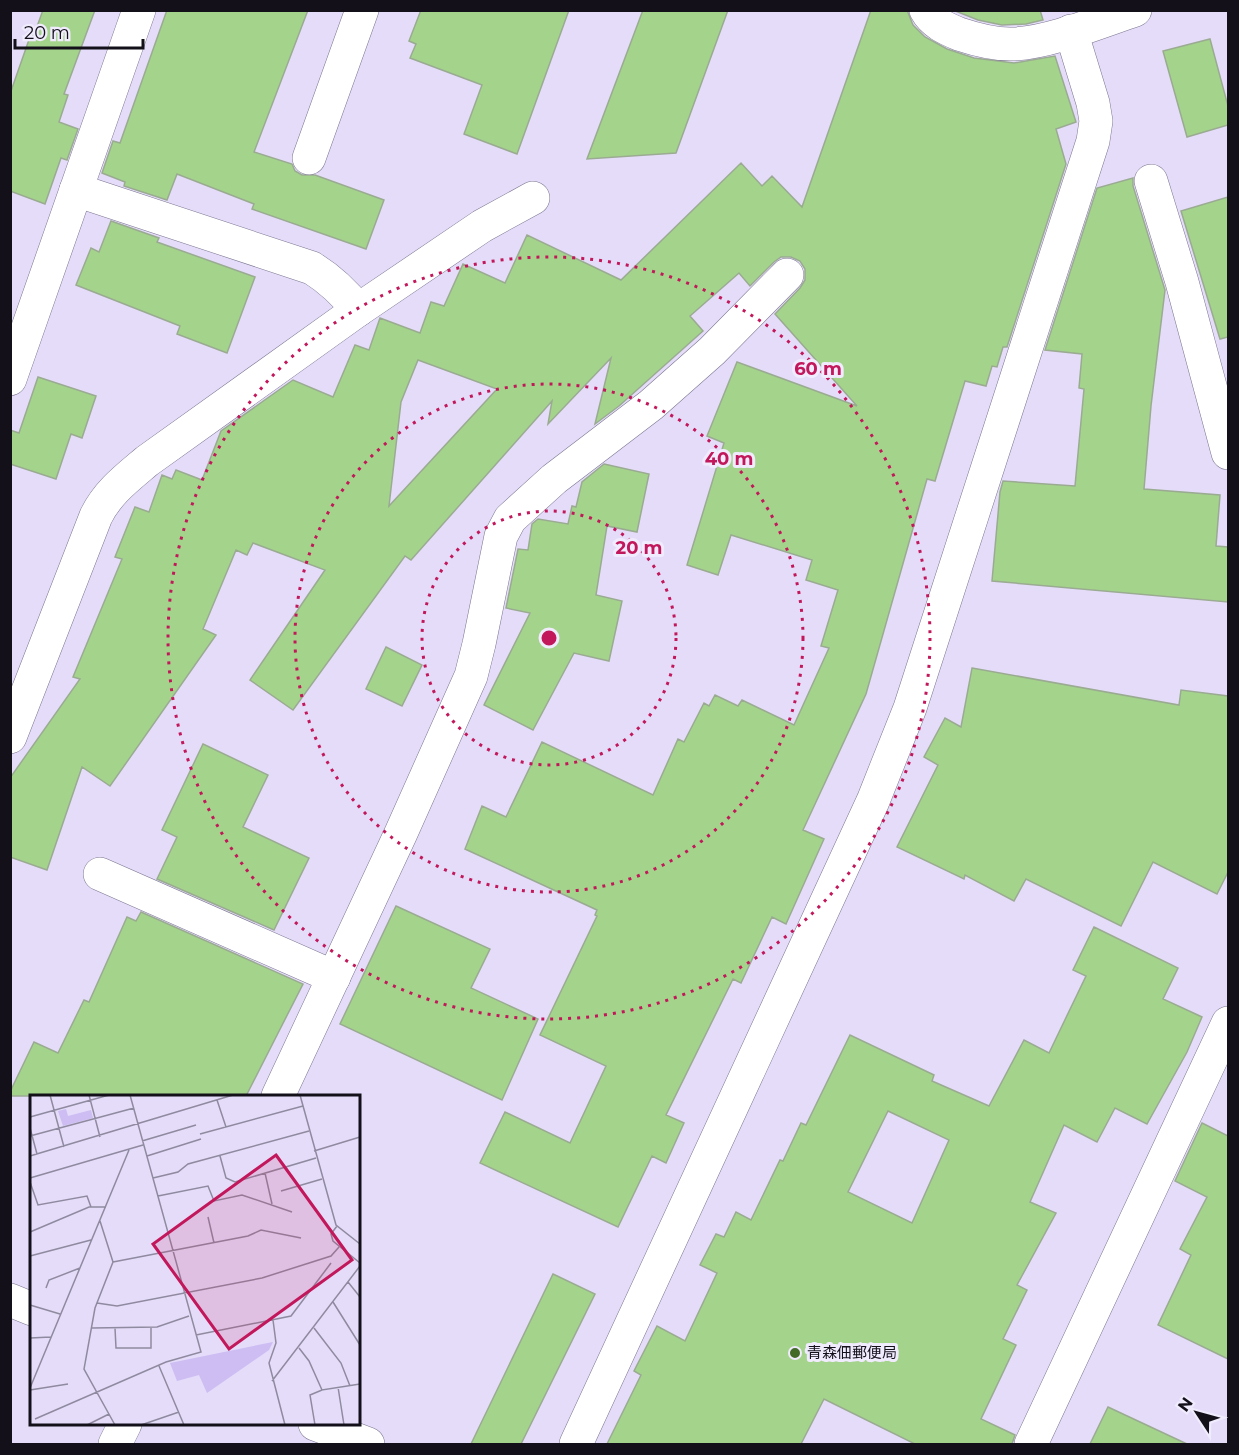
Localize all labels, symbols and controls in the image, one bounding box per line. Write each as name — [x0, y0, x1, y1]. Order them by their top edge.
scale bar — [15, 12, 142, 50]
text: 20 m — [24, 22, 70, 44]
text: 60 m — [794, 358, 842, 380]
text: 40 m — [705, 448, 753, 470]
text: 20 m — [616, 537, 662, 559]
centre of rings — [539, 628, 559, 648]
inset map — [30, 1095, 360, 1425]
place label: 青森佃郵便局 — [807, 1343, 897, 1362]
marker: 青森佃郵便局 — [788, 1346, 802, 1360]
north arrow — [1167, 1383, 1227, 1443]
text: N — [1174, 1394, 1197, 1415]

